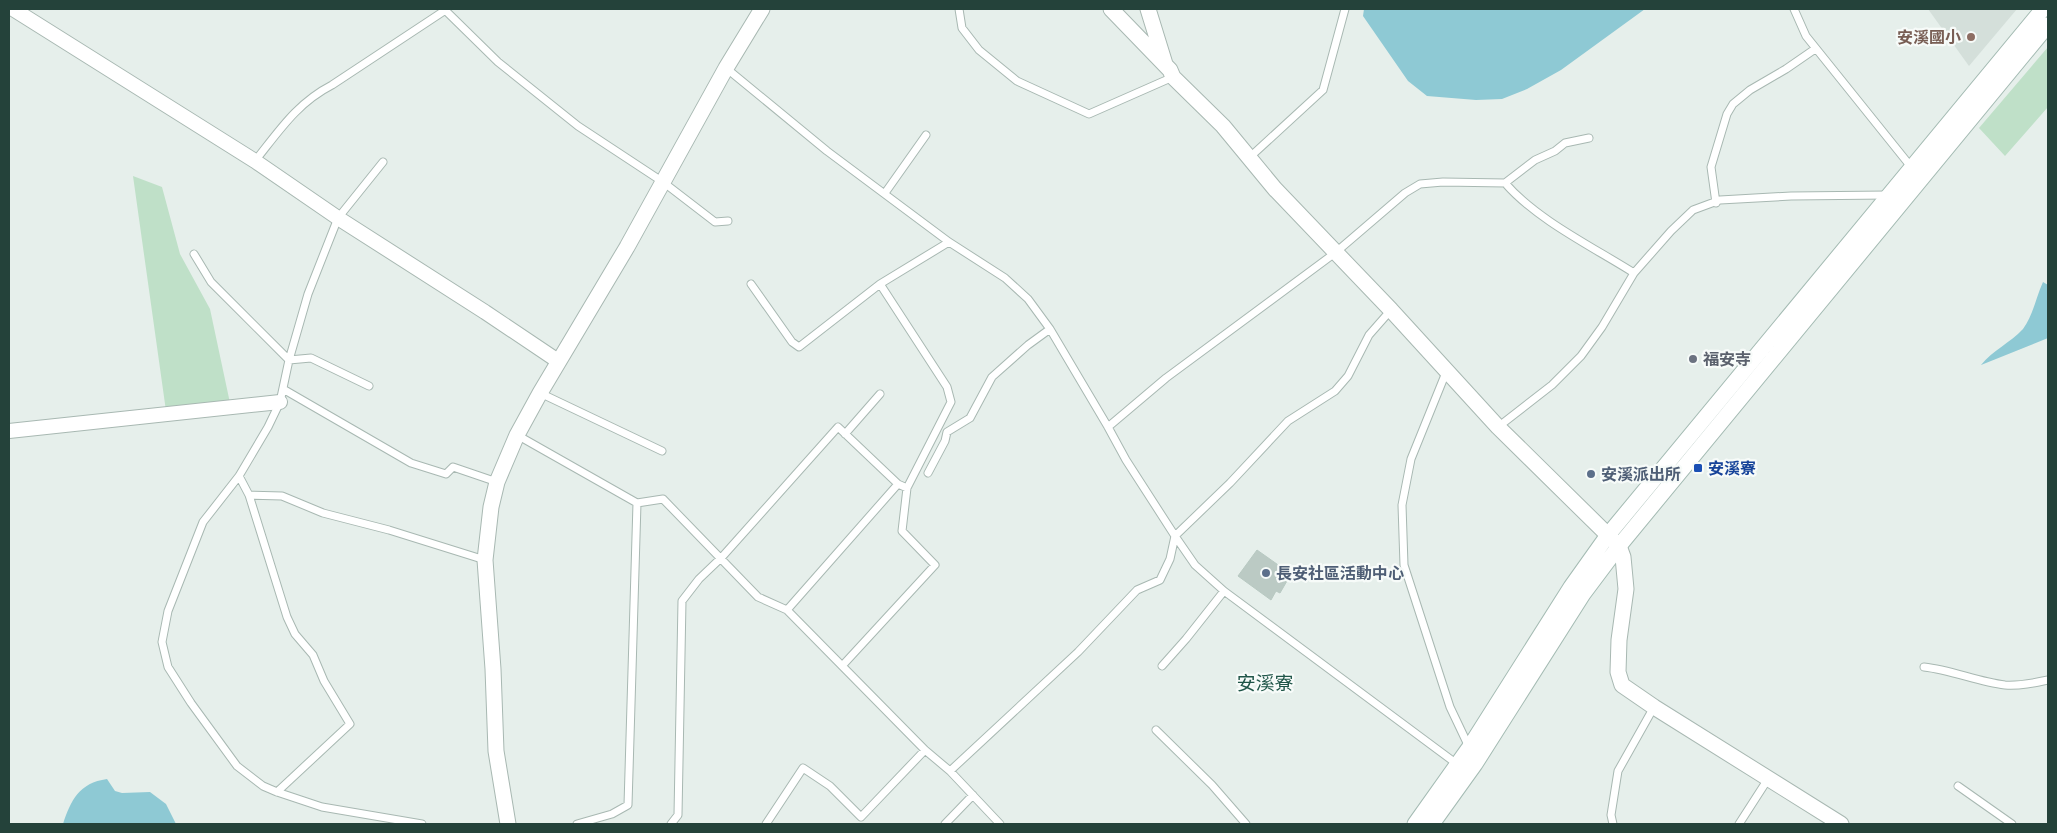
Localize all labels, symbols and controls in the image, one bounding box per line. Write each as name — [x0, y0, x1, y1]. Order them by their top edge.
place label: 安溪國小 — [1897, 27, 1961, 47]
marker: 安溪國小 — [1965, 31, 1977, 43]
place label: 福安寺 — [1703, 349, 1751, 369]
marker: 福安寺 — [1687, 353, 1699, 365]
place label: 安溪寮 — [1708, 458, 1756, 478]
marker: 安溪寮 — [1692, 462, 1704, 474]
place label: 安溪派出所 — [1601, 464, 1681, 484]
marker: 安溪派出所 — [1585, 468, 1597, 480]
place label: 長安社區活動中心 — [1276, 563, 1404, 583]
marker: 長安社區活動中心 — [1260, 567, 1272, 579]
district label: 安溪寮 — [1236, 672, 1294, 695]

